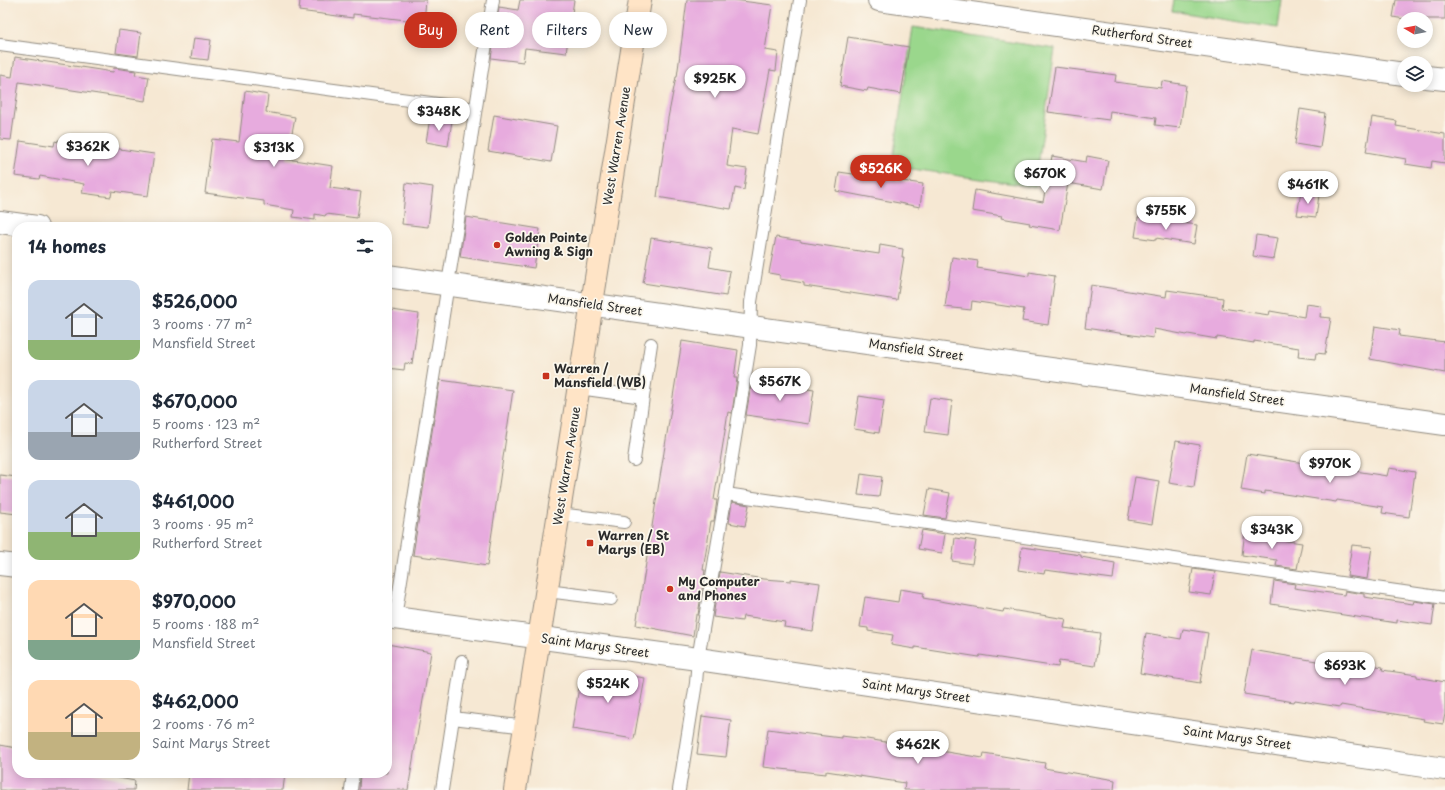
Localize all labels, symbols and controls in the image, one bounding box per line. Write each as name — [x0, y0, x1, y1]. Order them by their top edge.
chip: Buy — [404, 12, 457, 48]
chip: Rent — [465, 12, 524, 48]
chip: Filters — [532, 12, 601, 48]
chip: New — [609, 12, 667, 48]
north arrow — [1397, 12, 1433, 48]
map controls — [1397, 12, 1433, 92]
street label: Rutherford Street — [1091, 20, 1194, 52]
button: layers — [1397, 56, 1433, 92]
pin: $925K — [687, 65, 743, 99]
text: $925K — [694, 68, 736, 87]
street label: West Warren Avenue — [598, 85, 634, 207]
pin: $348K — [411, 98, 467, 132]
text: $348K — [417, 101, 461, 120]
pin: $362K — [60, 133, 116, 167]
pin: $313K — [246, 134, 302, 168]
text: $362K — [66, 136, 110, 155]
text: $313K — [254, 137, 294, 156]
pin: $526K — [853, 155, 909, 189]
text: $526K — [859, 158, 903, 177]
pin: $670K — [1017, 160, 1073, 194]
text: $670K — [1024, 163, 1066, 182]
pin: $461K — [1280, 171, 1336, 205]
text: $461K — [1287, 174, 1329, 193]
pin: $755K — [1138, 197, 1194, 231]
text: $755K — [1145, 200, 1187, 219]
place label: Golden Pointe Awning & Sign — [504, 228, 593, 260]
text: 14 homes — [28, 233, 106, 259]
icon: filters — [354, 235, 376, 257]
marker: Golden Pointe Awning & Sign — [492, 240, 502, 250]
text: $526,000 — [152, 288, 237, 314]
street label: Mansfield Street — [547, 288, 644, 320]
icon: home — [60, 296, 108, 344]
text: 3 rooms · 77 m² — [152, 314, 253, 333]
text: Mansfield Street — [152, 333, 255, 352]
street label: Mansfield Street — [868, 333, 965, 365]
place label: Warren / Mansfield (WB) — [554, 359, 646, 391]
pin: $567K — [752, 368, 808, 402]
marker: Warren / Mansfield (WB) — [541, 371, 551, 381]
text: $567K — [759, 371, 801, 390]
street label: Mansfield Street — [1189, 378, 1286, 410]
text: $670,000 — [152, 388, 237, 414]
icon: home — [60, 396, 108, 444]
street label: West Warren Avenue — [548, 405, 584, 527]
text: 5 rooms · 123 m² — [152, 414, 260, 433]
text: Rutherford Street — [152, 433, 262, 452]
pin: $970K — [1302, 450, 1358, 484]
text: $970K — [1309, 453, 1351, 472]
text: $461,000 — [152, 488, 234, 514]
icon: home — [60, 496, 108, 544]
text: 3 rooms · 95 m² — [152, 514, 254, 533]
pin: $343K — [1244, 516, 1300, 550]
text: $343K — [1250, 519, 1294, 538]
place label: Warren / St Marys (EB) — [598, 526, 669, 558]
text: Rutherford Street — [152, 533, 262, 552]
marker: Warren / St Marys (EB) — [585, 538, 595, 548]
place label: My Computer and Phones — [678, 572, 760, 604]
marker: My Computer and Phones — [665, 584, 675, 594]
text: $970,000 — [152, 588, 236, 614]
icon: home — [60, 596, 108, 644]
text: 5 rooms · 188 m² — [152, 614, 260, 633]
street label: Saint Marys Street — [540, 629, 650, 662]
text: Mansfield Street — [152, 633, 255, 652]
pin: $693K — [1317, 652, 1373, 686]
text: $693K — [1324, 655, 1366, 674]
pin: $524K — [580, 670, 636, 704]
text: $524K — [586, 673, 630, 692]
street label: Saint Marys Street — [861, 674, 971, 707]
text: $462,000 — [152, 688, 239, 714]
icon: home — [60, 696, 108, 744]
text: 2 rooms · 76 m² — [152, 714, 255, 733]
street label: Saint Marys Street — [1182, 721, 1292, 754]
pin: $462K — [890, 731, 946, 765]
text: Saint Marys Street — [152, 733, 270, 752]
text: $462K — [896, 734, 940, 753]

